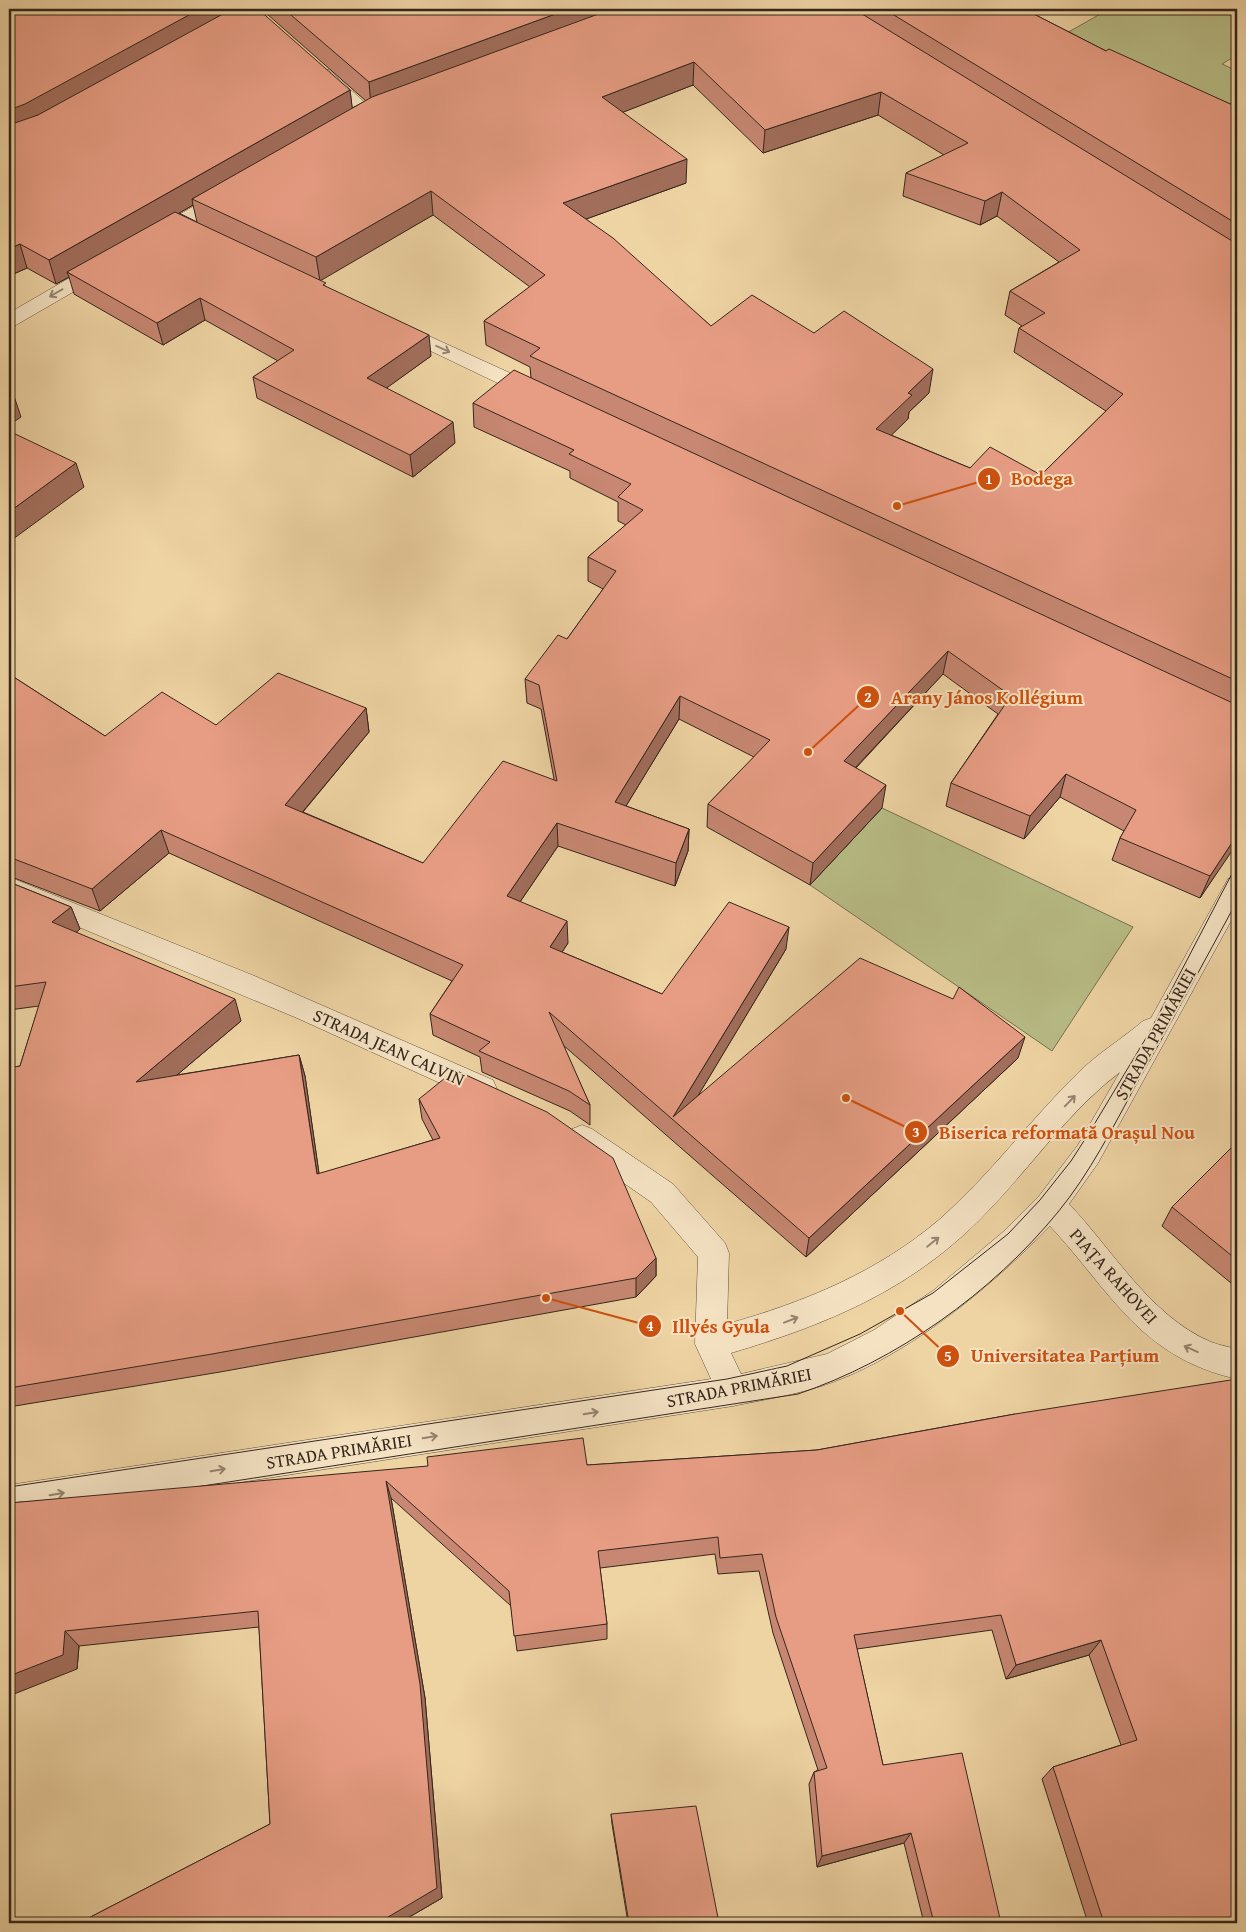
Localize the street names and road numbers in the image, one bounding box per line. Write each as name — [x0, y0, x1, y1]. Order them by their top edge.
street label: STRADA PRIMĂRIEI — [1107, 963, 1203, 1105]
street label: STRADA JEAN CALVIN — [309, 1001, 469, 1093]
street label: PIAȚA RAHOVEI — [1063, 1222, 1165, 1330]
street label: STRADA PRIMĂRIEI — [664, 1360, 814, 1414]
street label: STRADA PRIMĂRIEI — [264, 1426, 414, 1476]

